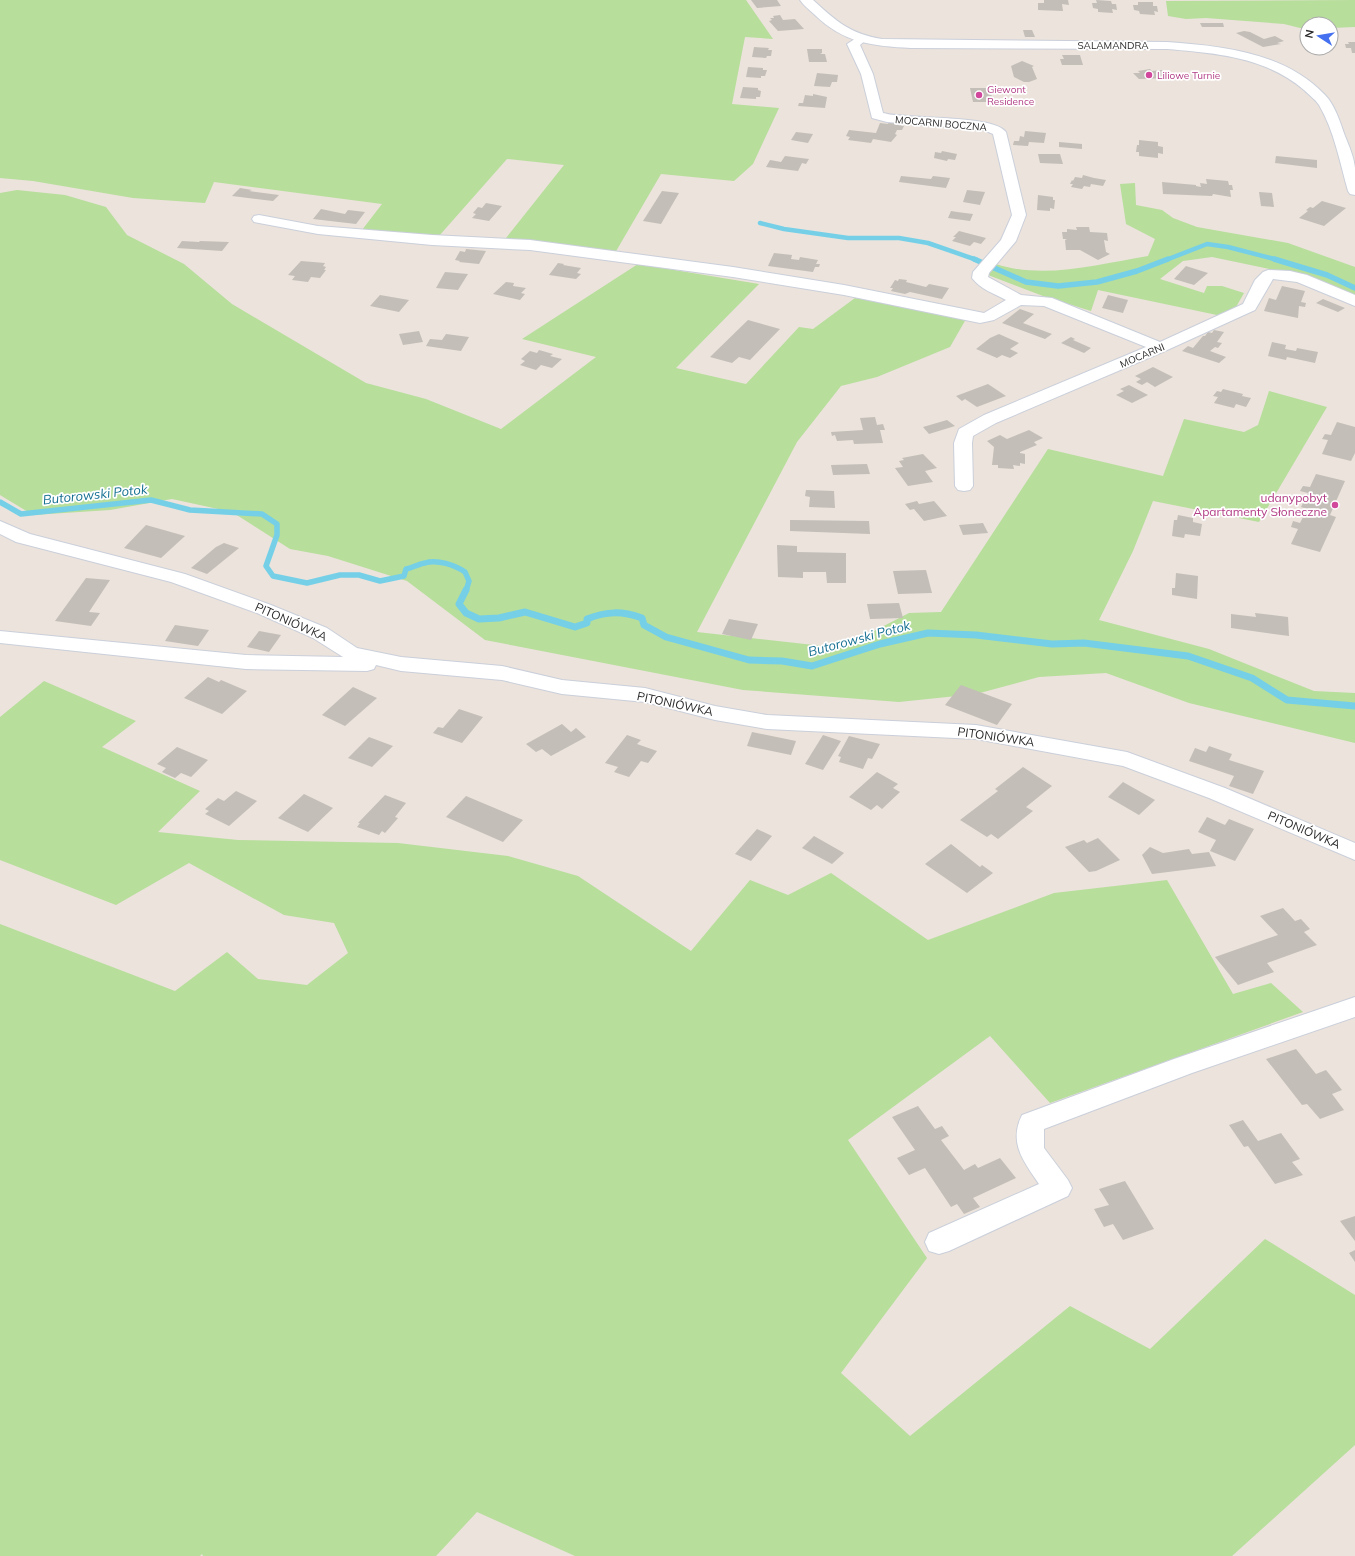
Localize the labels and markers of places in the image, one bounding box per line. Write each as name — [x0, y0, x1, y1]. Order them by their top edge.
place label: Liliowe Turnie — [1157, 69, 1220, 82]
marker: Liliowe Turnie — [1144, 70, 1154, 80]
place label: Giewont Residence — [987, 83, 1034, 108]
marker: Giewont Residence — [974, 90, 984, 100]
place label: udanypobyt Apartamenty Słoneczne — [1193, 490, 1327, 519]
marker: udanypobyt Apartamenty Słoneczne — [1330, 500, 1340, 510]

